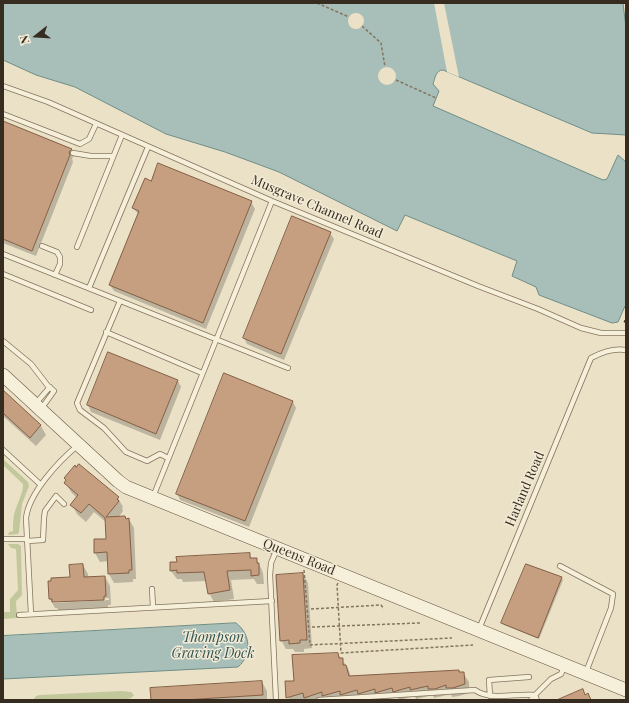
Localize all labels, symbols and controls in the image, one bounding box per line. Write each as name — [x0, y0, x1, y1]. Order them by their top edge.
north arrow — [16, 16, 56, 56]
text: N — [16, 34, 32, 46]
street label: Musgrave Channel Road — [249, 172, 385, 242]
street label: Harland Road — [502, 449, 548, 529]
street label: Queens Road — [261, 535, 337, 579]
water label: Thompson Graving Dock — [172, 630, 254, 662]

